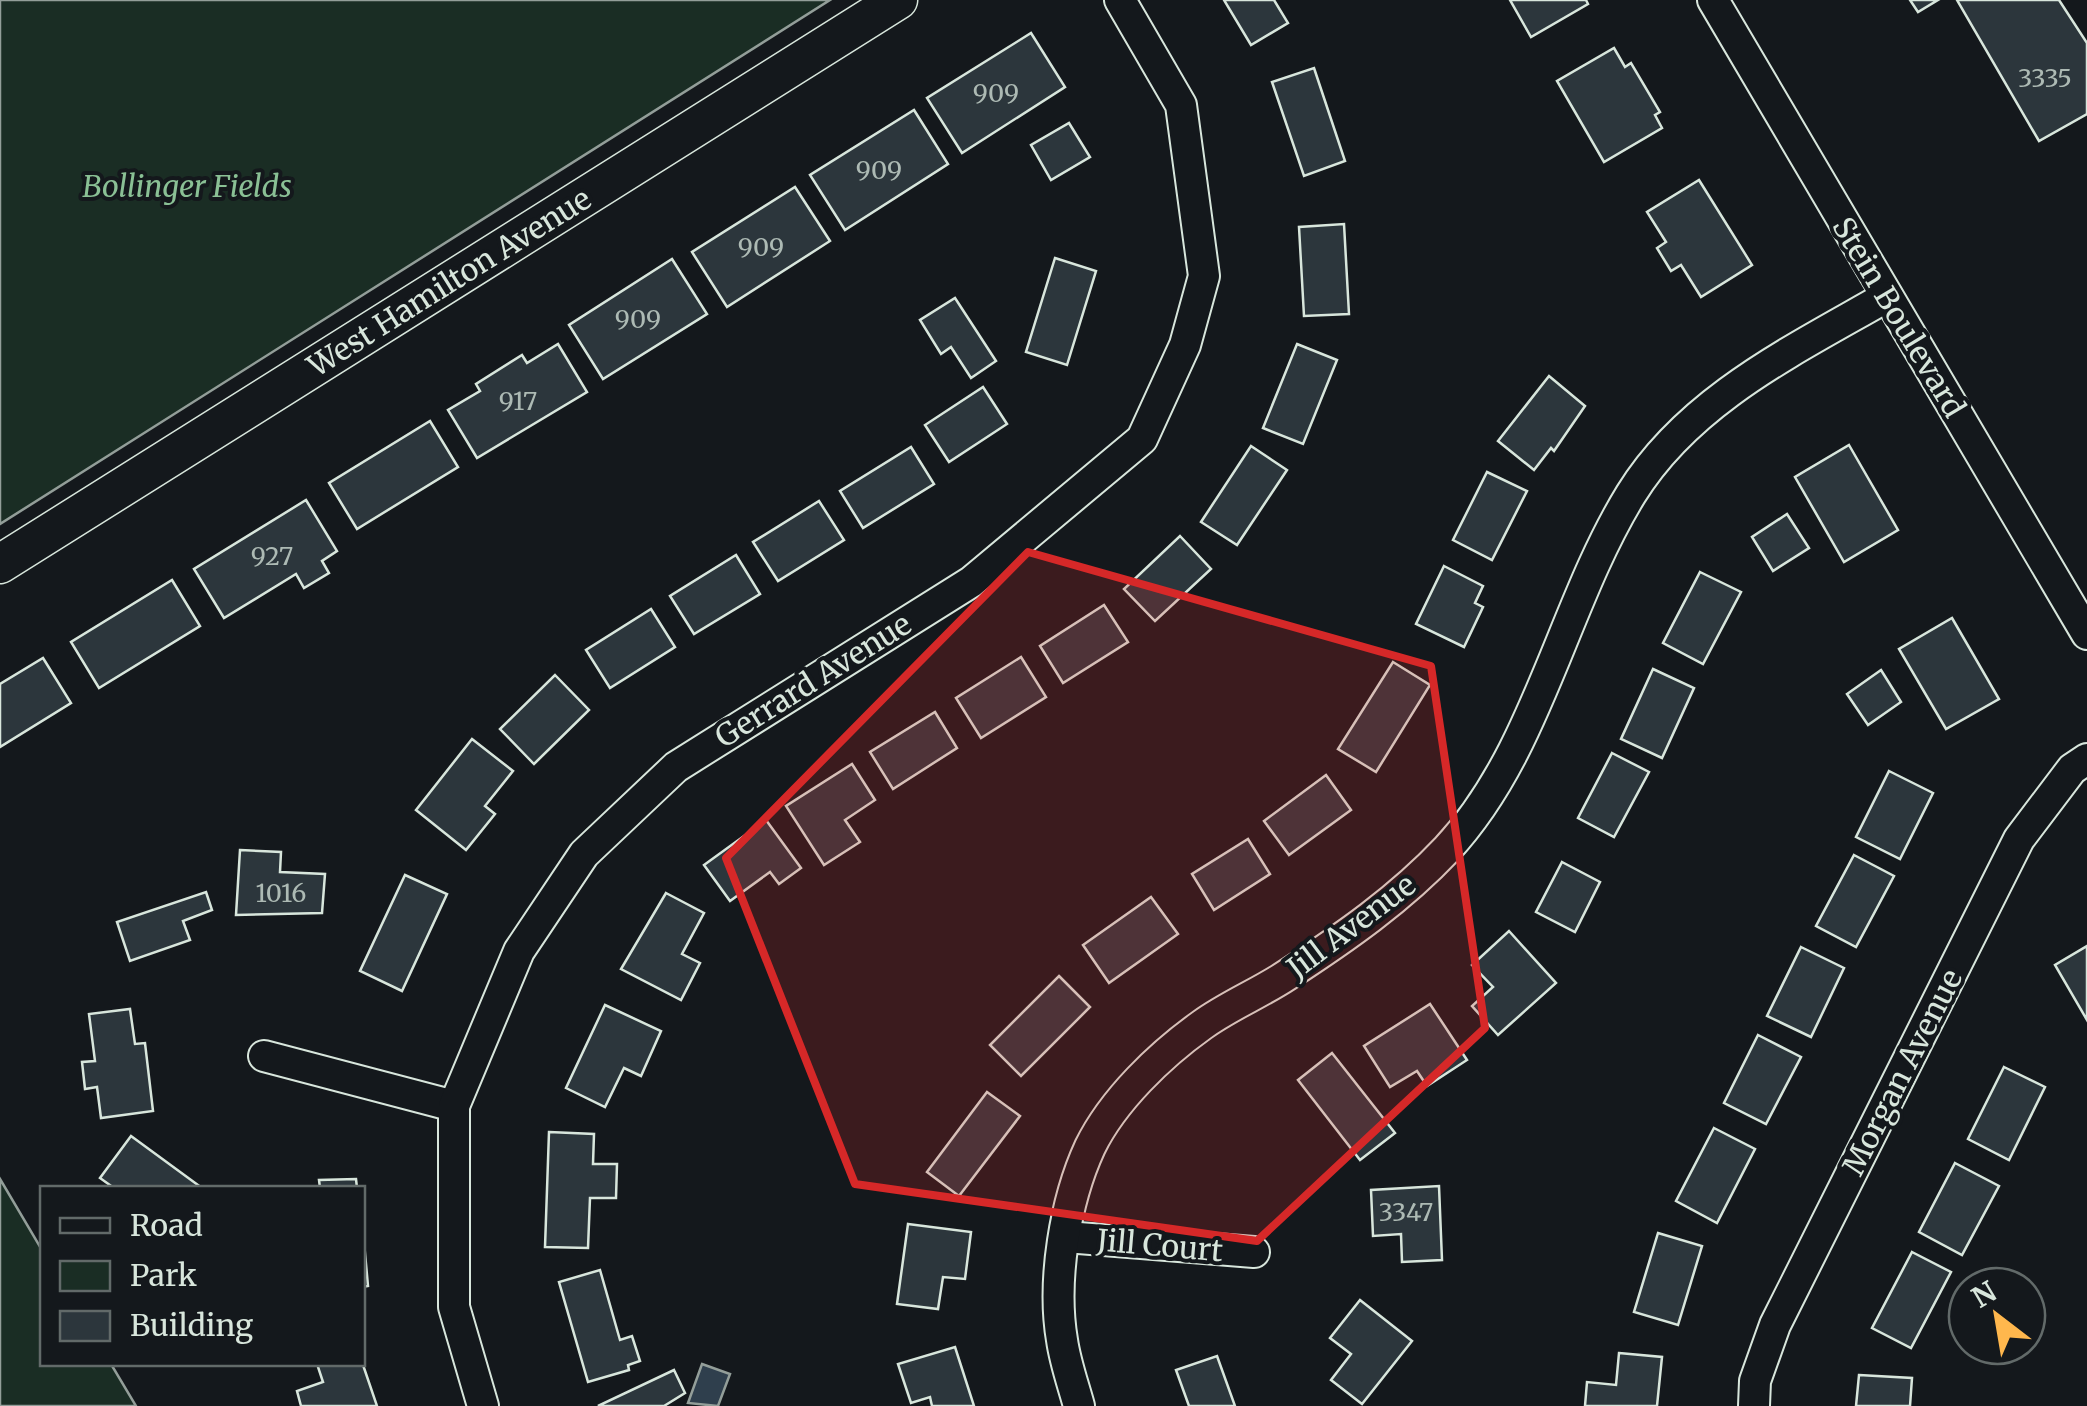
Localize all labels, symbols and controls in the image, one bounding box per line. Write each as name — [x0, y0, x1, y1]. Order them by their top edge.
house number: 3335 — [2018, 62, 2072, 94]
house number: 909 — [973, 77, 1019, 109]
house number: 909 — [856, 154, 902, 186]
park label: Bollinger Fields — [82, 167, 292, 205]
street label: West Hamilton Avenue — [299, 179, 598, 385]
street label: Stein Boulevard — [1824, 210, 1974, 424]
house number: 909 — [738, 231, 784, 263]
house number: 909 — [615, 303, 661, 335]
house number: 917 — [499, 385, 537, 417]
house number: 927 — [251, 540, 293, 572]
street label: Gerrard Avenue — [708, 605, 918, 755]
street label: Jill Avenue — [1278, 865, 1423, 987]
house number: 1016 — [256, 877, 306, 909]
street label: Morgan Avenue — [1834, 963, 1970, 1181]
legend — [40, 1186, 365, 1366]
house number: 3347 — [1379, 1196, 1433, 1228]
text: Road — [130, 1206, 203, 1244]
street label: Jill Court — [1094, 1220, 1225, 1269]
text: Park — [130, 1256, 197, 1294]
north arrow — [1947, 1266, 2047, 1366]
text: N — [1965, 1273, 2003, 1316]
text: Building — [130, 1306, 253, 1344]

